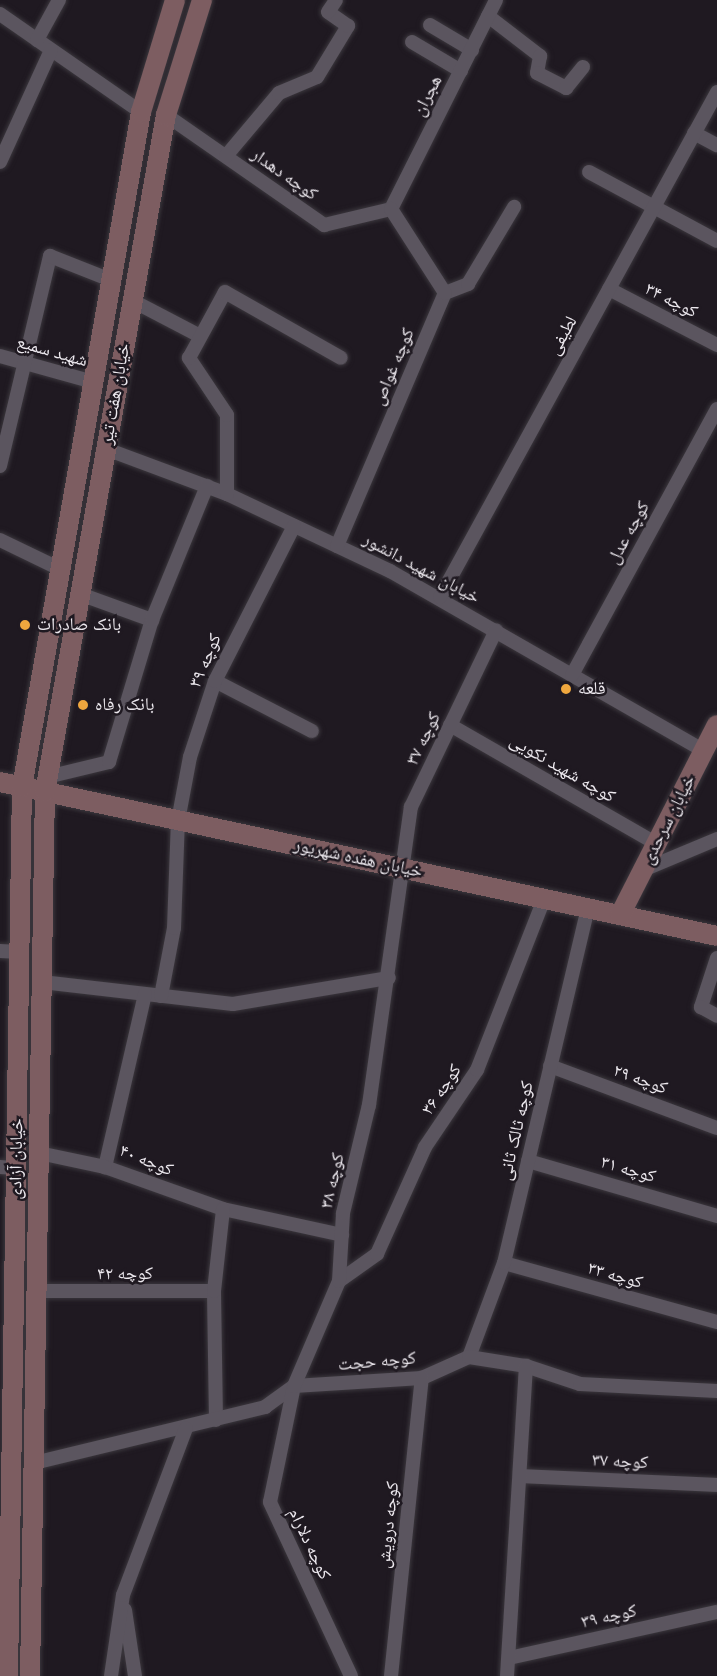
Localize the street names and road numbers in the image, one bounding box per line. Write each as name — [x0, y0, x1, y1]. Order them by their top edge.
street label: هجران — [409, 72, 447, 120]
street label: کوچه دهدار — [247, 144, 321, 206]
street label: کوچه ۳۴ — [641, 279, 701, 323]
street label: لطیفی — [544, 313, 582, 359]
street label: کوچه غواص — [368, 325, 420, 409]
street label: شهید سمیع — [14, 332, 90, 372]
street label: خیابان هفت تیر — [96, 342, 136, 446]
street label: کوچه عدل — [603, 498, 655, 568]
street label: خیابان شهید دانشور — [359, 529, 483, 609]
street label: کوچه ۳۹ — [185, 631, 227, 691]
street label: کوچه ۳۷ — [402, 709, 446, 769]
street label: کوچه شهید نکویی — [505, 730, 619, 808]
street label: خیابان سرحدی — [637, 772, 701, 868]
street label: خیابان هفده شهریور — [292, 835, 424, 883]
street label: کوچه ۲۹ — [610, 1060, 670, 1100]
street label: کوچه ۳۶ — [417, 1061, 467, 1119]
street label: کوچه ثالک ثانی — [495, 1079, 539, 1183]
street label: خیابان آزادی — [5, 1118, 29, 1200]
street label: کوچه ۴۰ — [116, 1140, 176, 1182]
street label: کوچه ۳۸ — [316, 1151, 350, 1211]
street label: کوچه ۳۱ — [598, 1152, 658, 1188]
street label: کوچه ۳۳ — [585, 1258, 645, 1294]
street label: کوچه ۴۲ — [97, 1263, 153, 1285]
street label: کوچه حجت — [337, 1348, 417, 1376]
street label: کوچه ۳۷ — [591, 1450, 649, 1474]
street label: کوچه درویش — [374, 1480, 404, 1570]
street label: کوچه دلارام — [283, 1505, 335, 1583]
street label: کوچه ۳۹ — [579, 1601, 639, 1633]

